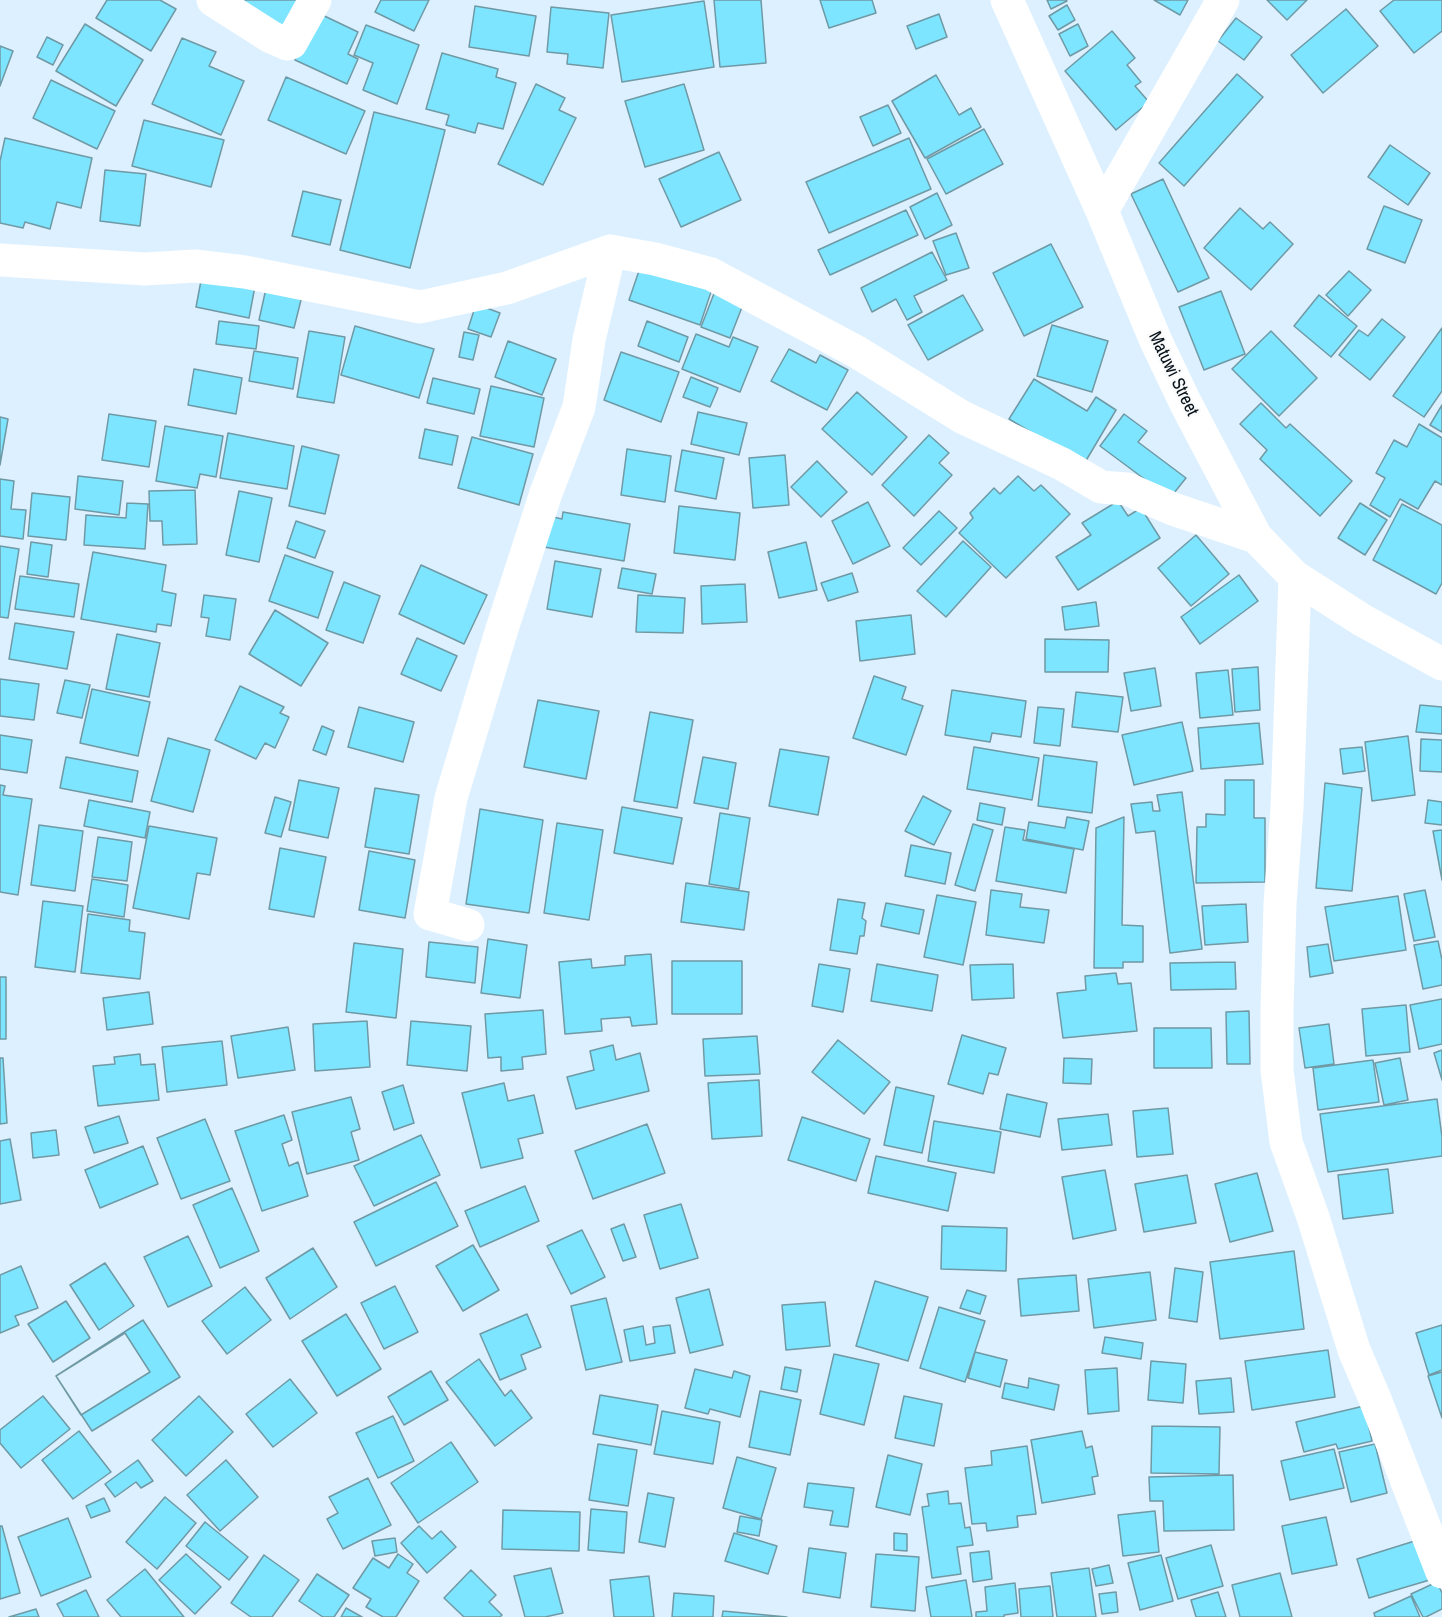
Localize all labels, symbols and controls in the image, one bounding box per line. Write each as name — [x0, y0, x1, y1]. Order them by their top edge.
street label: Matuwi Street — [1143, 328, 1203, 420]

